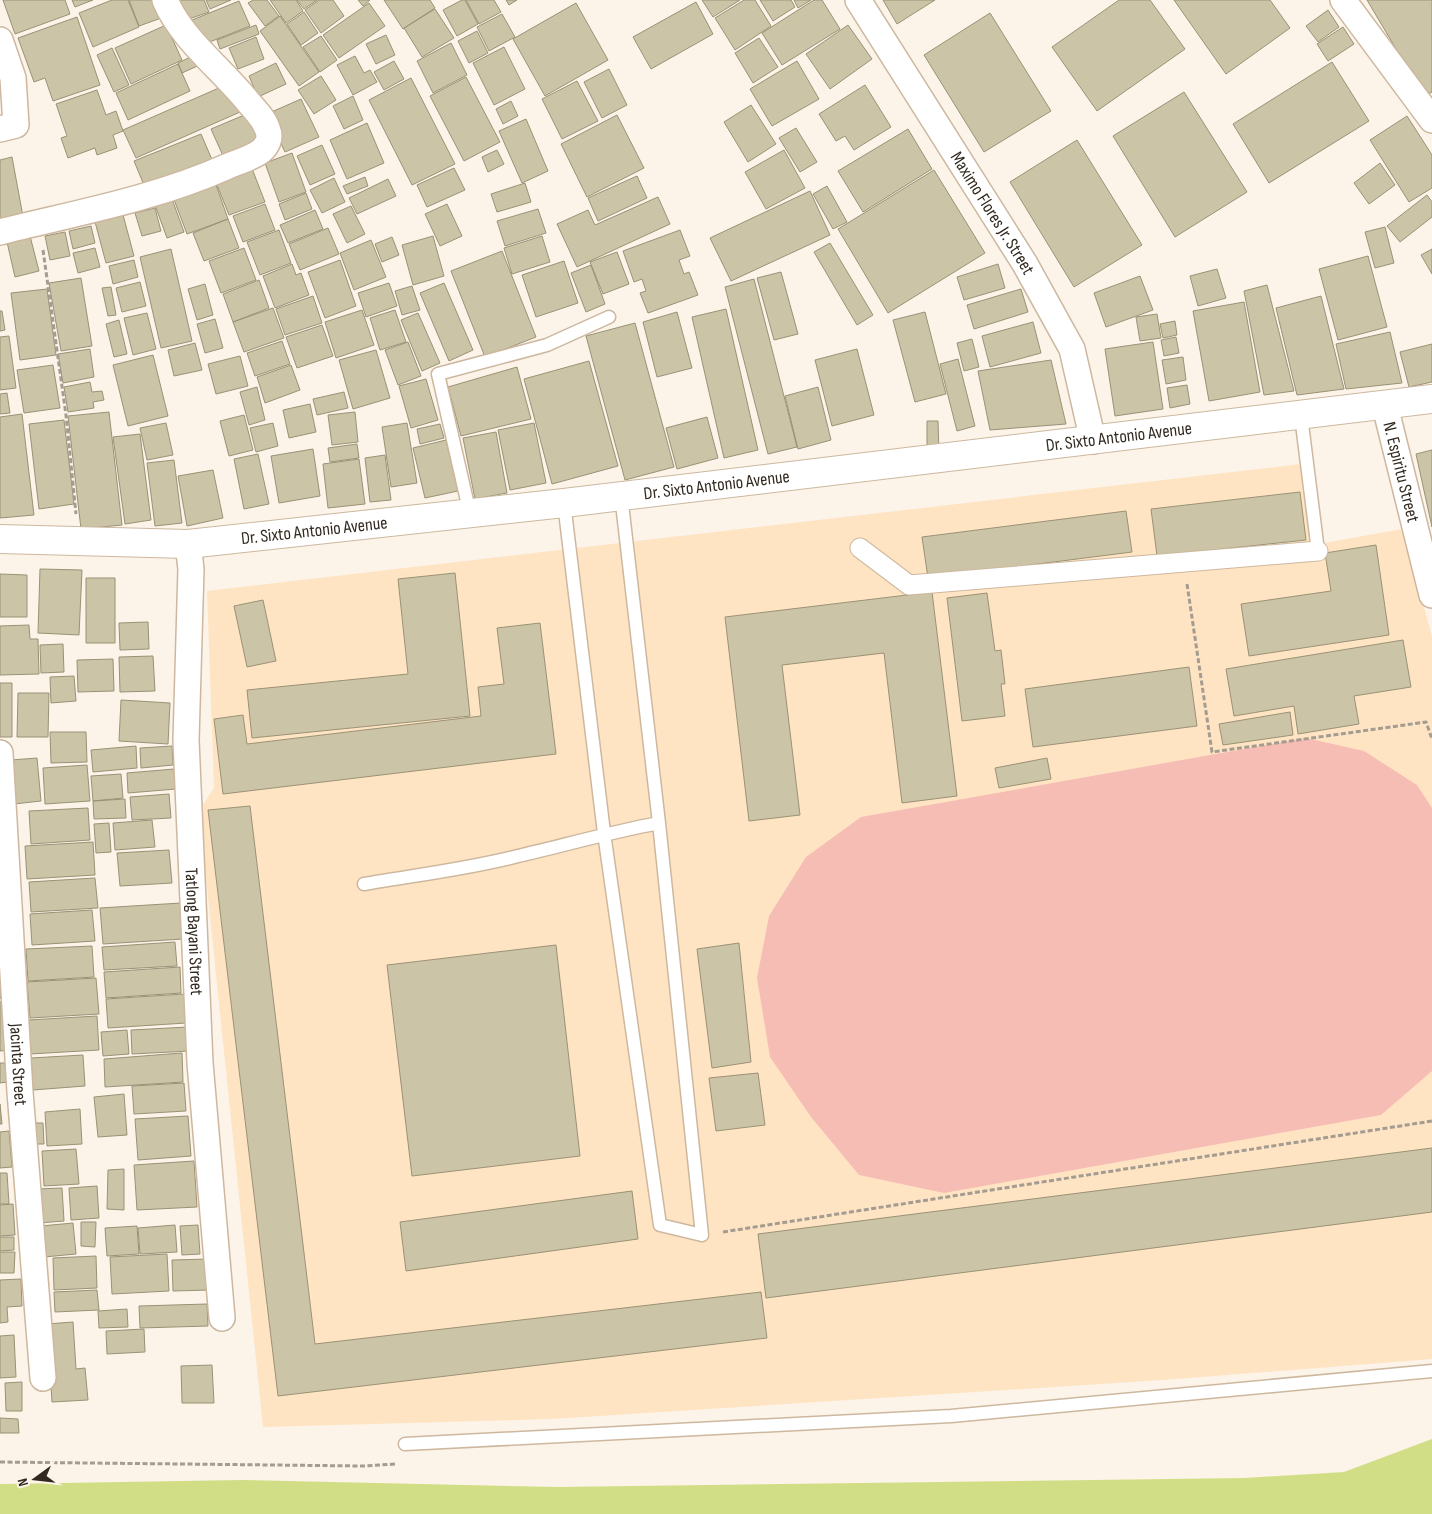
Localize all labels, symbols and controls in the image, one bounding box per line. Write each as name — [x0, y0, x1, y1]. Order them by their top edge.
street label: Maximo Flores Jr. Street — [946, 148, 1039, 278]
street label: Dr. Sixto Antonio Avenue — [1045, 417, 1193, 456]
street label: N. Espiritu Street — [1379, 420, 1424, 525]
street label: Dr. Sixto Antonio Avenue — [642, 466, 791, 504]
street label: Dr. Sixto Antonio Avenue — [240, 512, 388, 549]
street label: Tatlong Bayani Street — [181, 867, 208, 996]
street label: Jacinta Street — [5, 1022, 32, 1107]
north arrow — [10, 1454, 60, 1504]
text: N — [14, 1476, 32, 1488]

